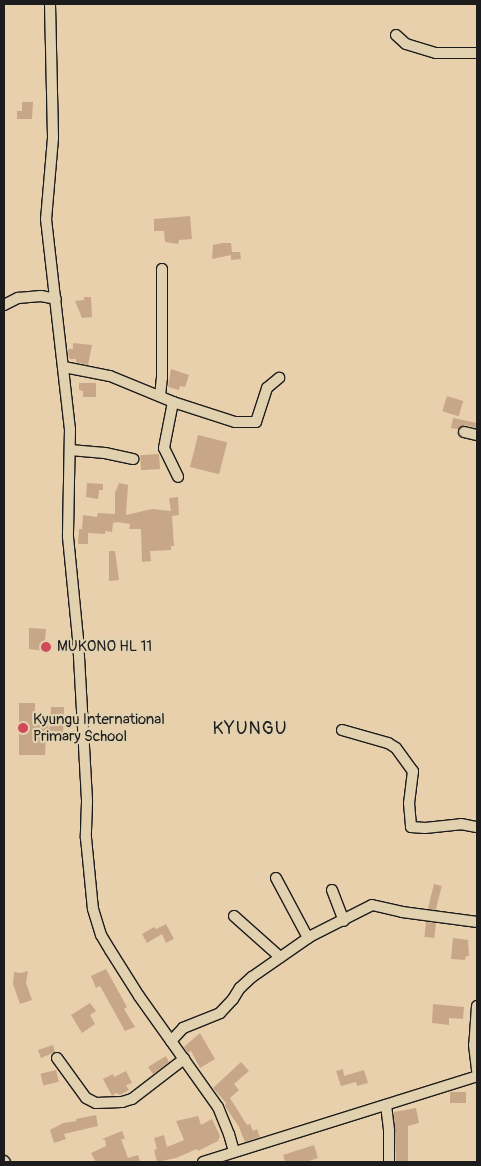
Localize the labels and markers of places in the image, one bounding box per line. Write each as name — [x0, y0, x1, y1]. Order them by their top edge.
place label: MUKONO HL 11 — [57, 638, 152, 656]
marker: MUKONO HL 11 — [39, 640, 53, 654]
place label: Kyungu International Primary School — [33, 710, 165, 745]
marker: Kyungu International Primary School — [17, 722, 29, 734]

